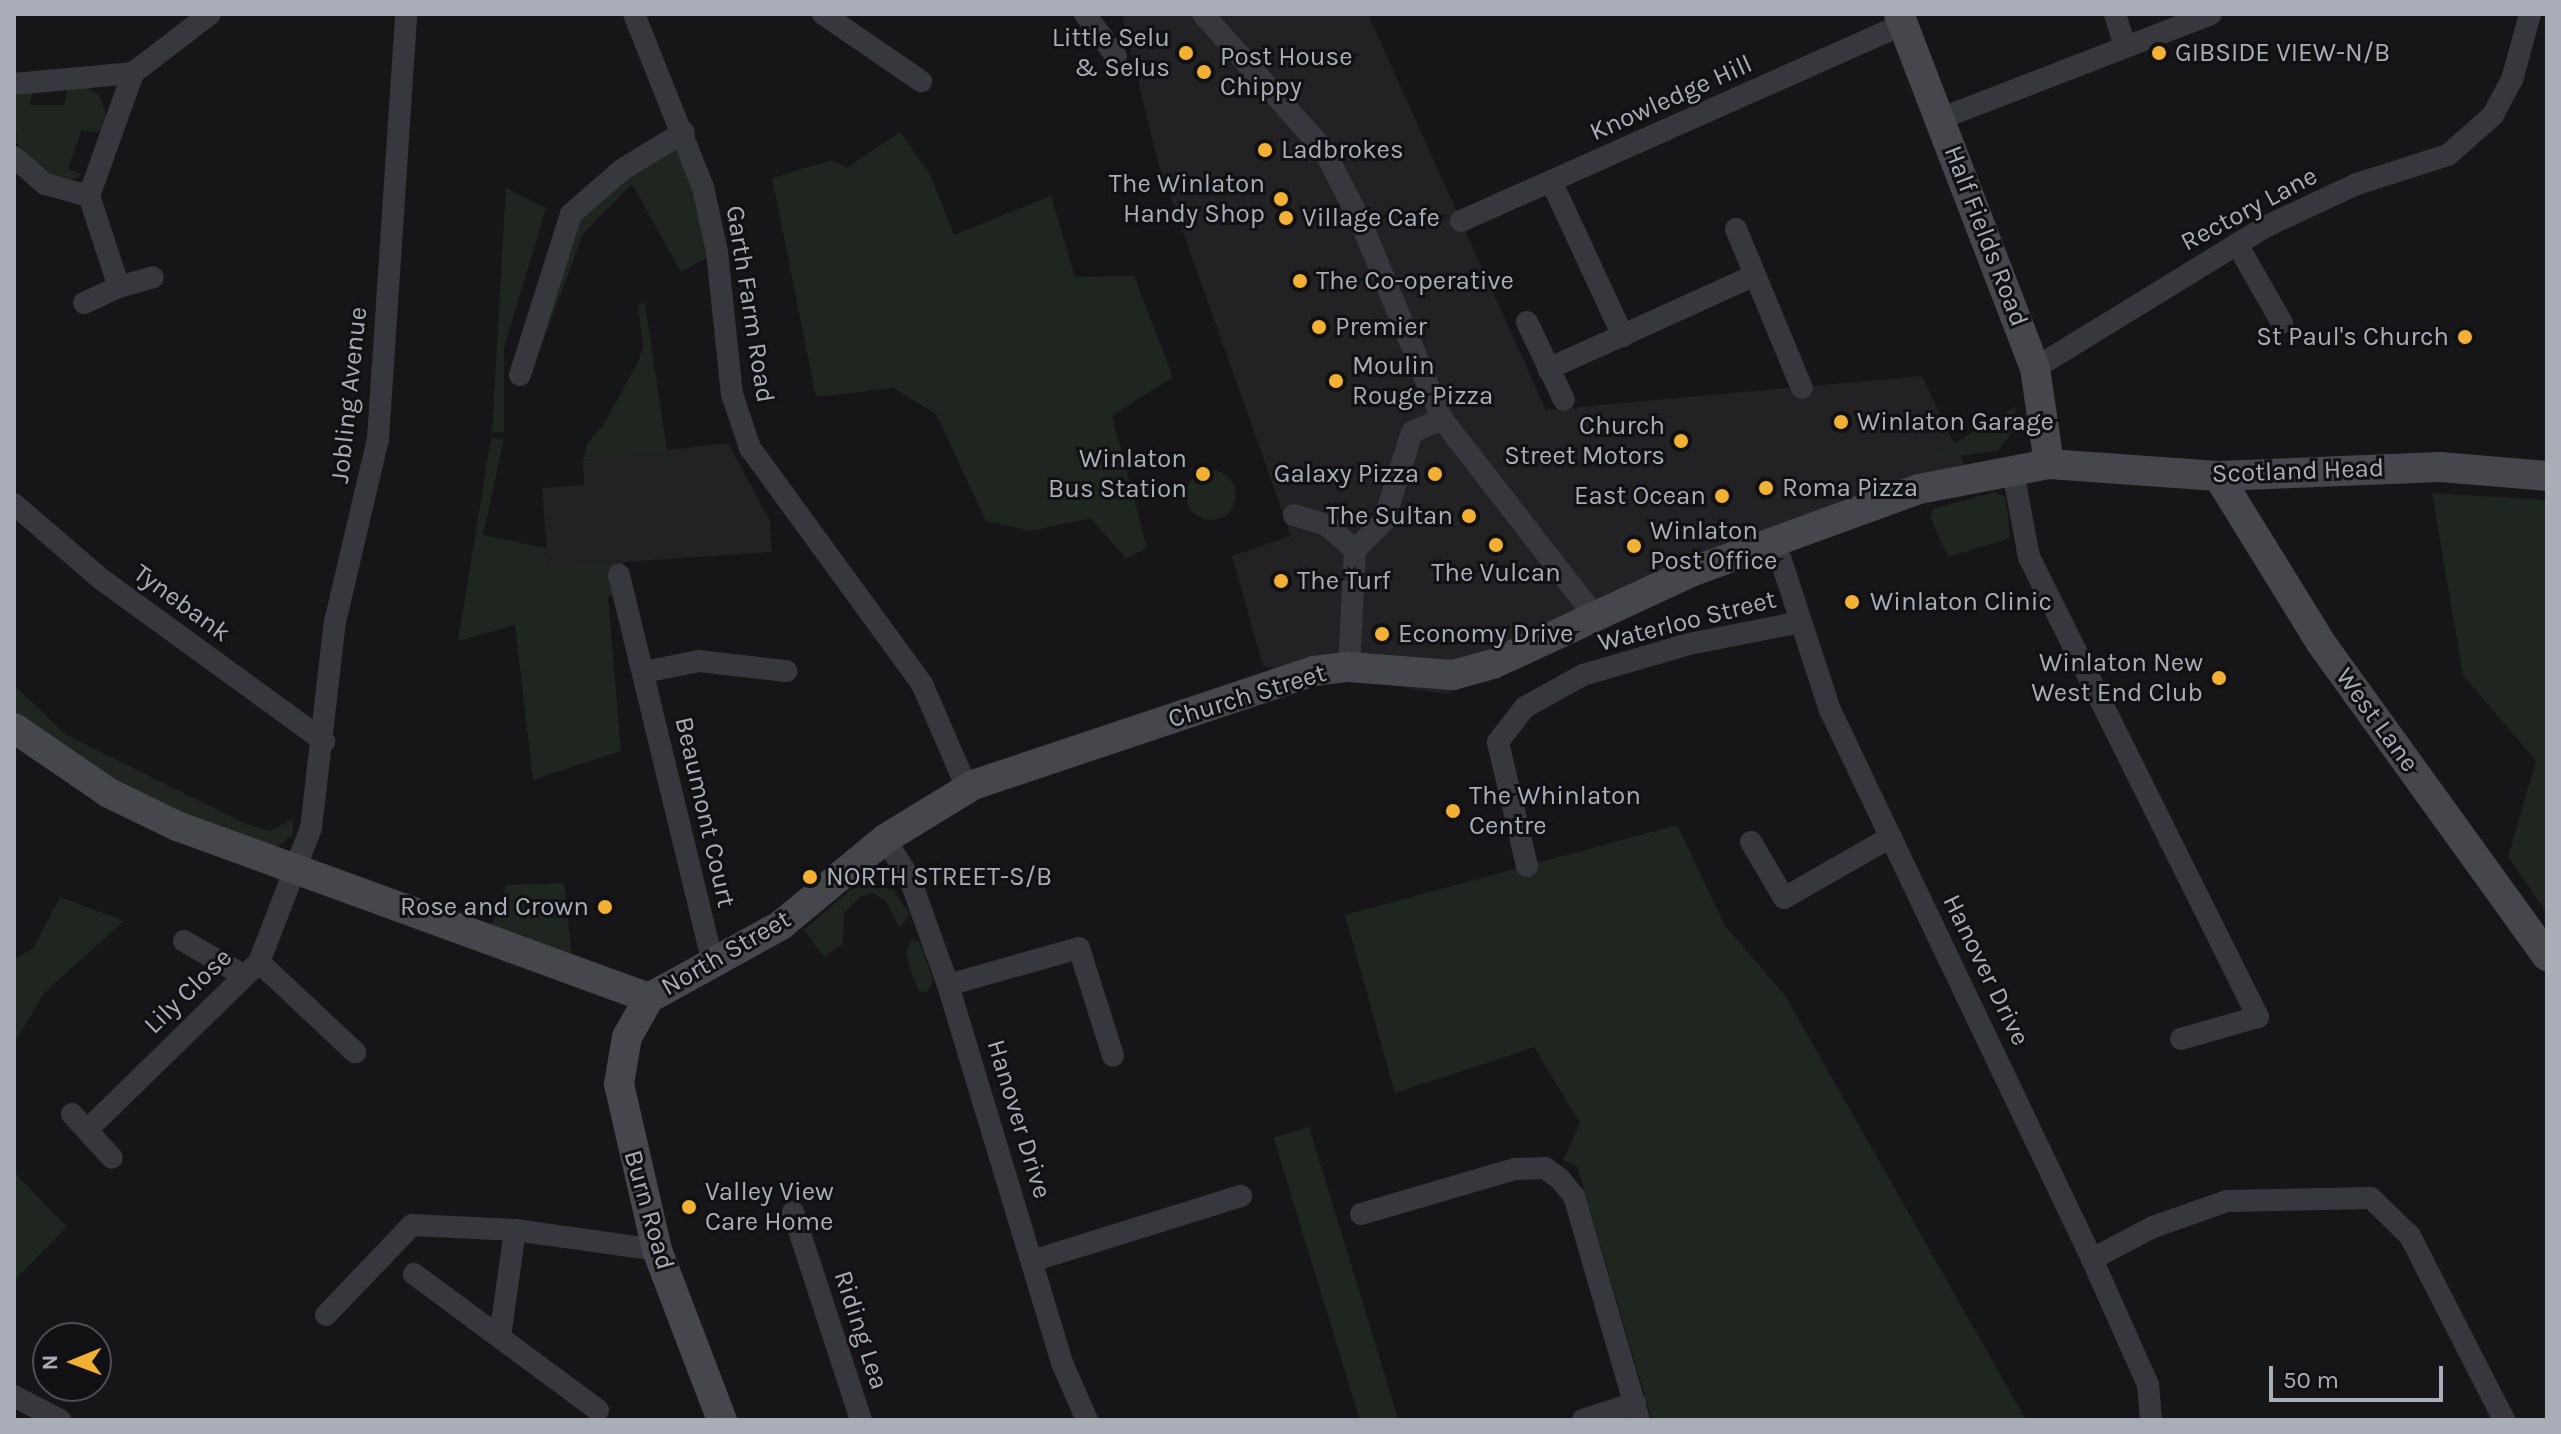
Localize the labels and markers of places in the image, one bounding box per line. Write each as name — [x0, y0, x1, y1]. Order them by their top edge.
place label: Little Selu & Selus — [1052, 22, 1170, 84]
place label: GIBSIDE VIEW-N/B — [2175, 37, 2390, 69]
place label: Post House Chippy — [1220, 41, 1353, 102]
marker: Little Selu & Selus — [1177, 44, 1195, 62]
marker: GIBSIDE VIEW-N/B — [2150, 44, 2168, 62]
marker: Post House Chippy — [1195, 63, 1213, 81]
place label: Ladbrokes — [1281, 134, 1404, 166]
marker: Ladbrokes — [1256, 141, 1274, 159]
place label: The Winlaton Handy Shop — [1109, 168, 1265, 230]
marker: The Winlaton Handy Shop — [1272, 190, 1290, 208]
place label: Village Cafe — [1302, 202, 1440, 234]
marker: Village Cafe — [1277, 209, 1295, 227]
place label: The Co-operative — [1316, 265, 1514, 297]
marker: The Co-operative — [1291, 272, 1309, 290]
place label: Premier — [1335, 311, 1427, 343]
marker: Premier — [1310, 318, 1328, 336]
place label: St Paul's Church — [2256, 321, 2449, 353]
marker: St Paul's Church — [2456, 328, 2474, 346]
place label: Moulin Rouge Pizza — [1352, 350, 1493, 412]
marker: Moulin Rouge Pizza — [1327, 372, 1345, 390]
place label: Winlaton Garage — [1857, 406, 2054, 438]
place label: Church Street Motors — [1504, 410, 1665, 472]
marker: Winlaton Garage — [1832, 413, 1850, 431]
marker: Church Street Motors — [1672, 432, 1690, 450]
place label: Winlaton Bus Station — [1048, 443, 1187, 504]
place label: Galaxy Pizza — [1274, 458, 1419, 490]
marker: Winlaton Bus Station — [1194, 465, 1212, 483]
marker: Galaxy Pizza — [1426, 465, 1444, 483]
place label: Roma Pizza — [1782, 472, 1918, 504]
marker: Roma Pizza — [1757, 479, 1775, 497]
place label: East Ocean — [1574, 480, 1706, 512]
marker: East Ocean — [1713, 487, 1731, 505]
place label: The Sultan — [1326, 500, 1453, 532]
marker: The Sultan — [1460, 507, 1478, 525]
place label: Winlaton Post Office — [1650, 515, 1777, 576]
marker: The Vulcan — [1487, 536, 1505, 554]
marker: Winlaton Post Office — [1625, 537, 1643, 555]
place label: The Vulcan — [1431, 557, 1561, 589]
place label: The Turf — [1297, 565, 1390, 597]
marker: The Turf — [1272, 572, 1290, 590]
place label: Winlaton Clinic — [1870, 586, 2052, 618]
marker: Winlaton Clinic — [1841, 591, 1863, 613]
place label: Economy Drive — [1398, 618, 1573, 650]
marker: Economy Drive — [1373, 625, 1391, 643]
place label: Winlaton New West End Club — [2031, 647, 2203, 708]
marker: Winlaton New West End Club — [2210, 669, 2228, 687]
place label: The Whinlaton Centre — [1469, 780, 1641, 842]
marker: The Whinlaton Centre — [1444, 802, 1462, 820]
place label: NORTH STREET-S/B — [826, 861, 1052, 893]
marker: NORTH STREET-S/B — [801, 868, 819, 886]
place label: Rose and Crown — [400, 891, 589, 923]
marker: Rose and Crown — [596, 898, 614, 916]
place label: Valley View Care Home — [705, 1176, 834, 1238]
marker: Valley View Care Home — [680, 1198, 698, 1216]

